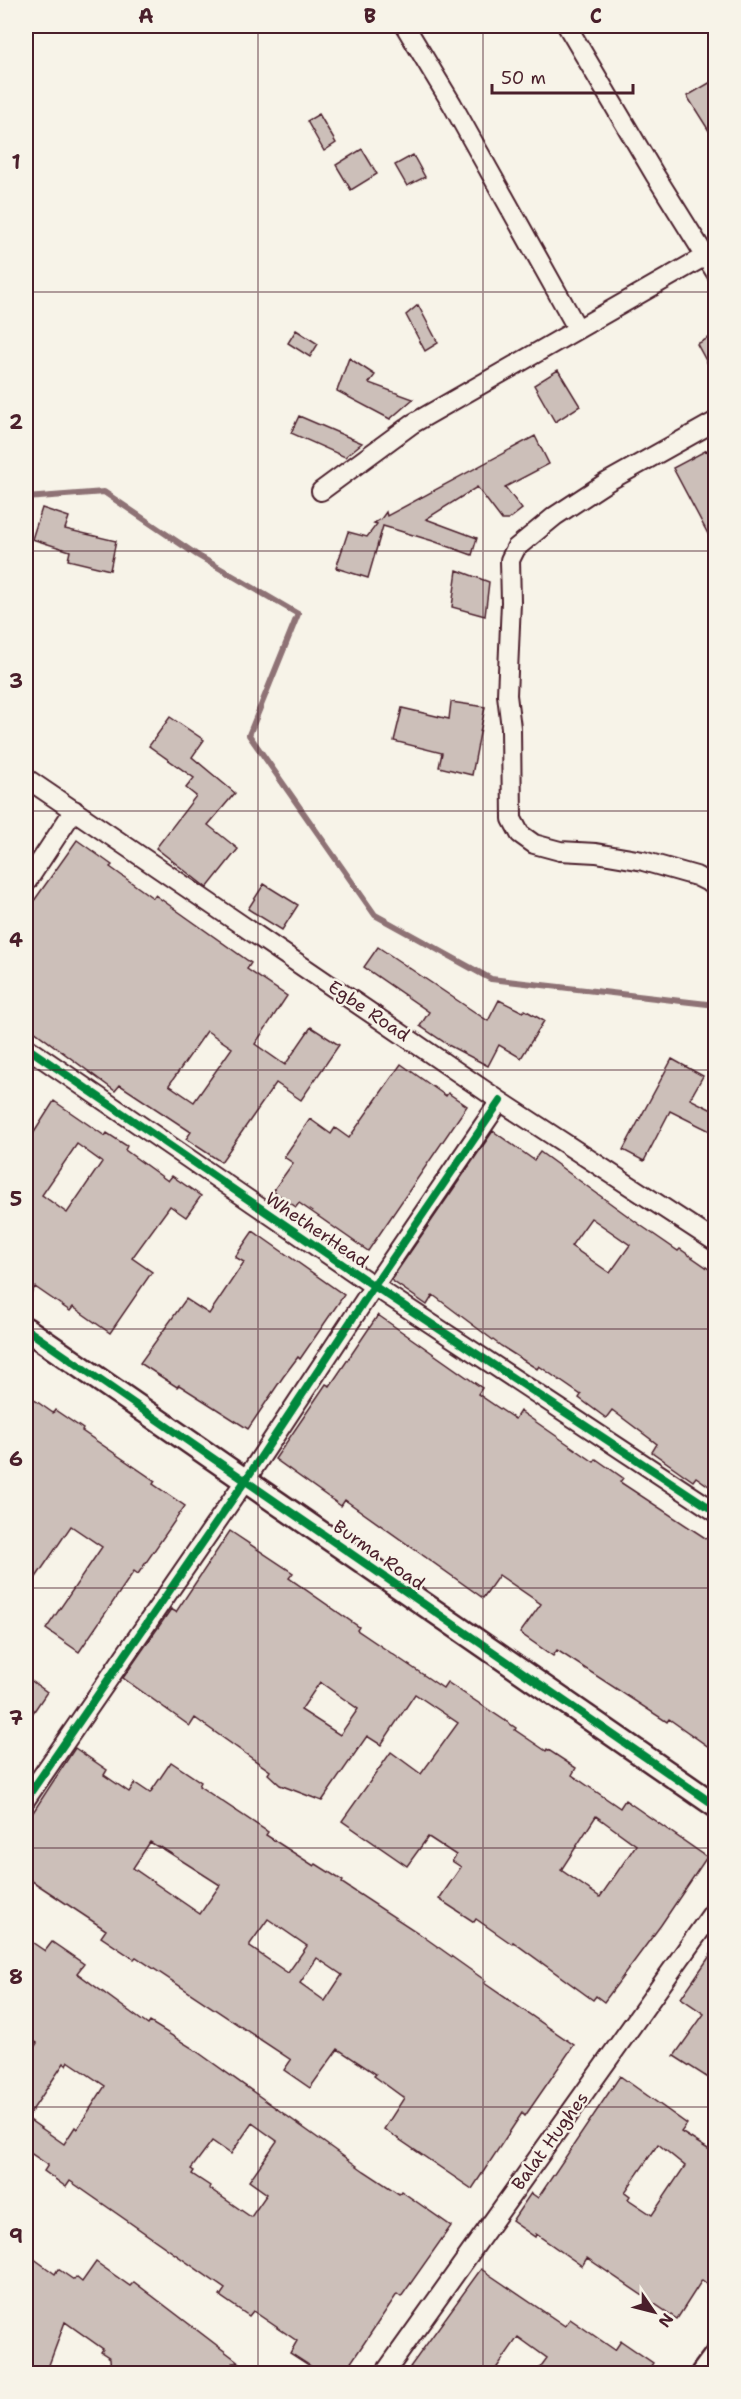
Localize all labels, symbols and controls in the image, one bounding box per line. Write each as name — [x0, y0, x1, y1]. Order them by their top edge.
text: A — [138, 3, 154, 29]
text: B — [364, 3, 376, 29]
text: C — [590, 3, 602, 29]
scale bar — [492, 57, 633, 95]
text: 50 m — [501, 66, 546, 90]
text: 1 — [11, 149, 21, 175]
text: 2 — [9, 409, 23, 435]
text: 3 — [9, 668, 23, 694]
text: 4 — [9, 927, 23, 953]
street label: Egbe Road — [323, 975, 415, 1047]
text: 5 — [10, 1186, 22, 1212]
street label: WhetherHead — [261, 1187, 373, 1273]
text: 6 — [9, 1446, 23, 1472]
street label: Burma Road — [328, 1515, 430, 1595]
text: 7 — [9, 1705, 23, 1731]
text: 8 — [9, 1964, 23, 1990]
street label: Balat Hughes — [506, 2087, 594, 2195]
text: 9 — [9, 2223, 23, 2249]
north arrow — [624, 2282, 684, 2342]
text: N — [654, 2309, 678, 2332]

